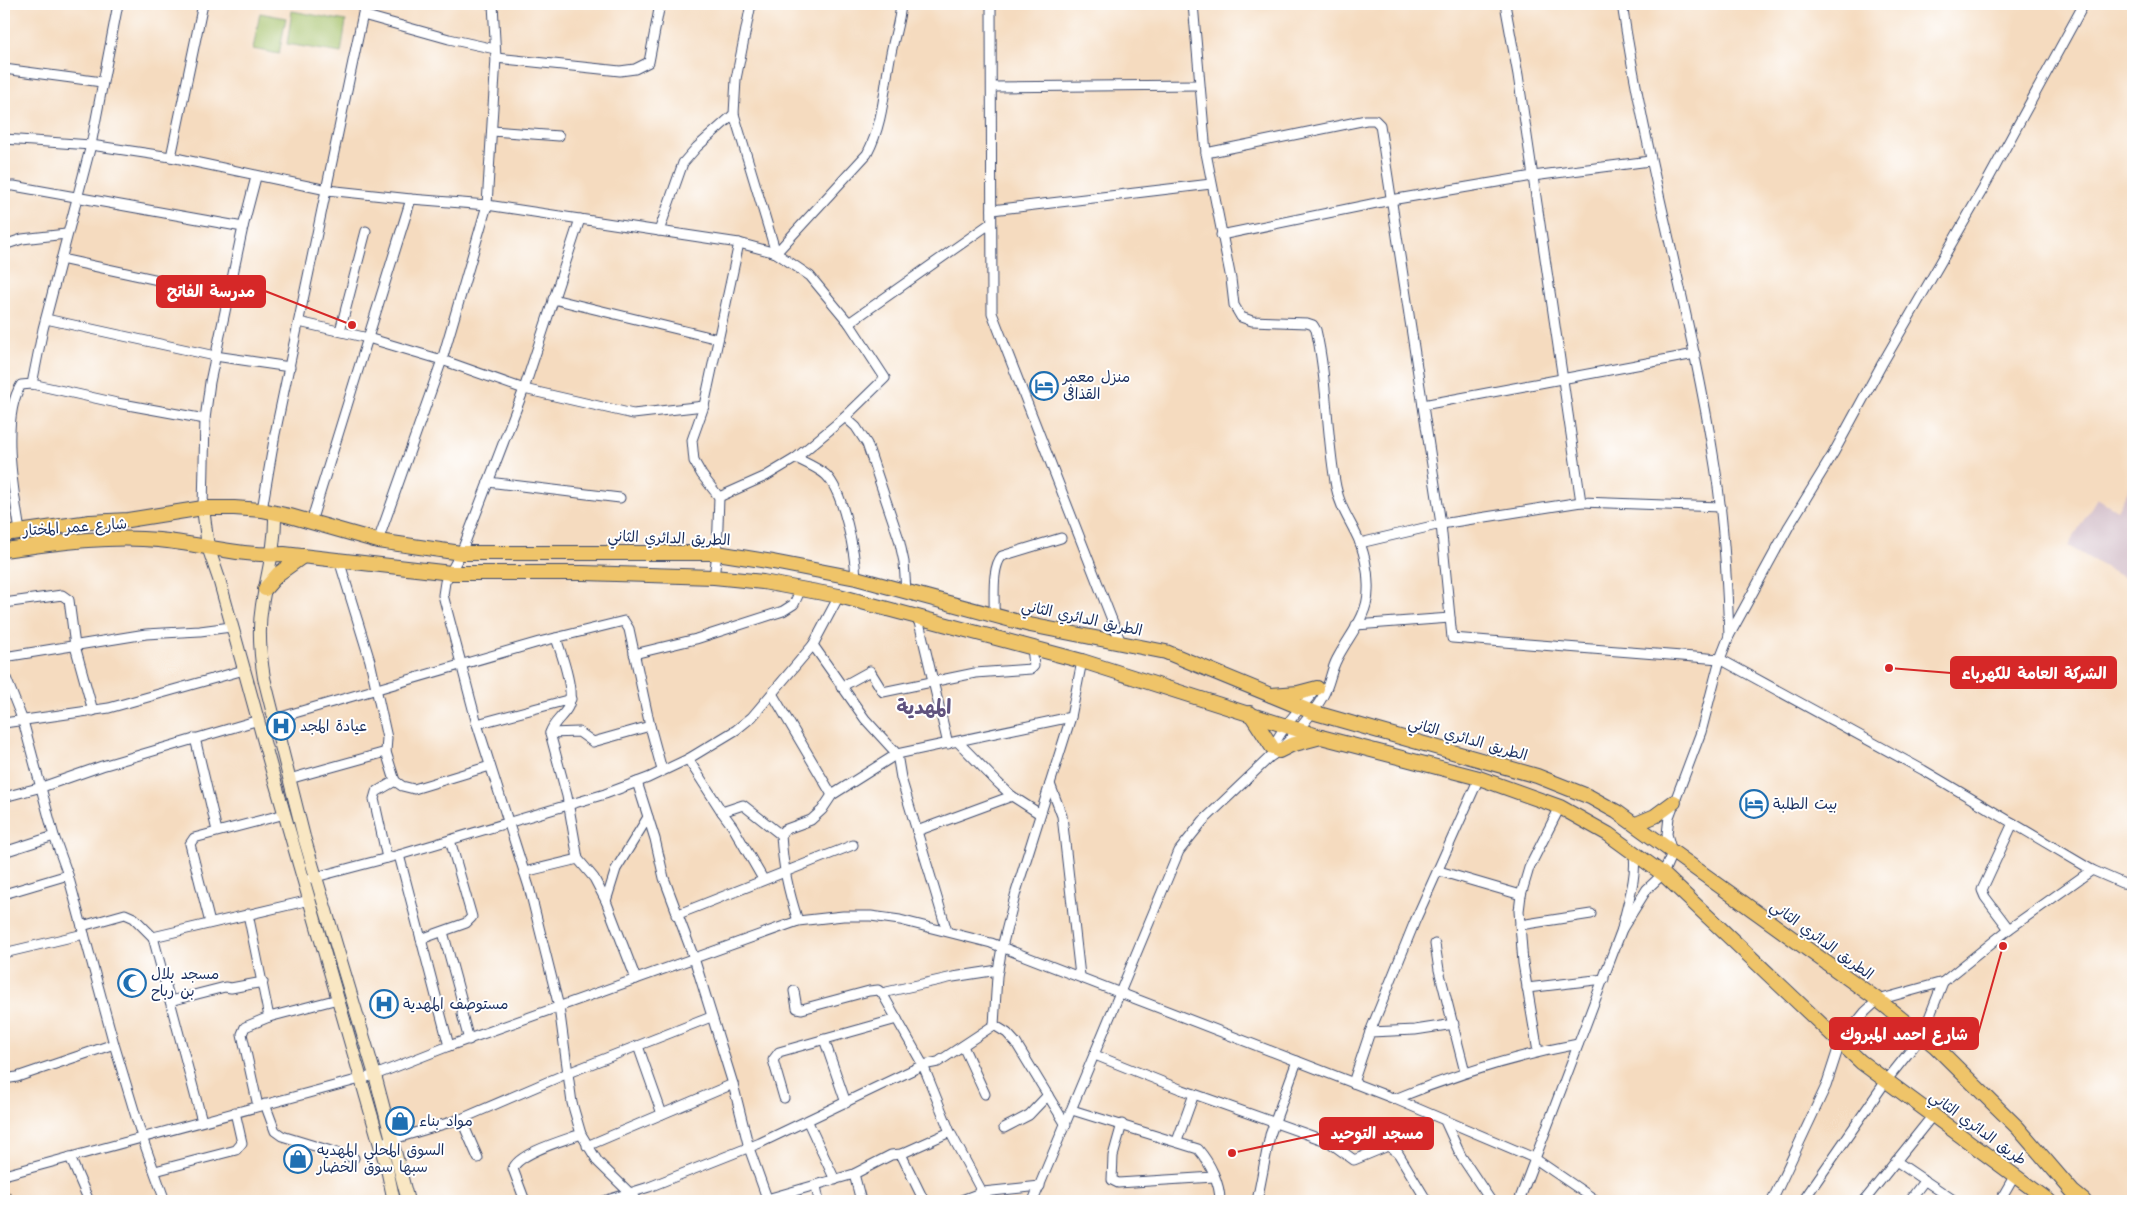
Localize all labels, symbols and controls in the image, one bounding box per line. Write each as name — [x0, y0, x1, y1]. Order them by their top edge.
callout: مدرسة الفاتح — [157, 276, 265, 307]
text: مدرسة الفاتح — [167, 281, 255, 303]
place label: منزل معمر القذافى — [1061, 367, 1130, 405]
hotel icon: منزل معمر القذافى — [1029, 371, 1059, 401]
street label: شارع عمر المختار — [21, 513, 128, 542]
street label: الطريق الدائري الثاني — [607, 526, 731, 553]
street label: الطريق الدائري الثاني — [1019, 595, 1144, 644]
callout: الشركة العامة للكهرباء — [1951, 657, 2116, 688]
text: الشركة العامة للكهرباء — [1961, 663, 2107, 685]
district label: المهدية — [897, 694, 951, 722]
hospital icon: عيادة المجد — [266, 711, 296, 741]
street label: الطريق الدائري الثاني — [1405, 712, 1530, 768]
place label: عيادة المجد — [300, 716, 367, 737]
hotel icon: بيت الطلبة — [1739, 789, 1769, 819]
place label: بيت الطلبة — [1773, 794, 1837, 815]
street label: الطريق الدائري الثاني — [1765, 896, 1878, 987]
place label: مسجد بلال بن رباح — [151, 964, 219, 1002]
mosque icon: مسجد بلال بن رباح — [117, 968, 147, 998]
hospital icon: مستوصف المهدية — [369, 989, 399, 1019]
place label: مستوصف المهدية — [403, 994, 508, 1015]
callout: شارع احمد المبروك — [1830, 1018, 1978, 1049]
text: شارع احمد المبروك — [1840, 1024, 1968, 1046]
street label: طريق الدائري الثاني — [1924, 1086, 2030, 1172]
shop icon: مواد بناء — [385, 1106, 415, 1136]
place label: مواد بناء — [419, 1111, 473, 1132]
callout: مسجد التوحيد — [1320, 1118, 1433, 1149]
text: مسجد التوحيد — [1330, 1123, 1424, 1145]
place label: السوق المحلي المهديه سبها سوق الخضار — [316, 1140, 445, 1178]
shop icon: السوق المحلي المهديه سبها سوق الخضار — [283, 1144, 313, 1174]

